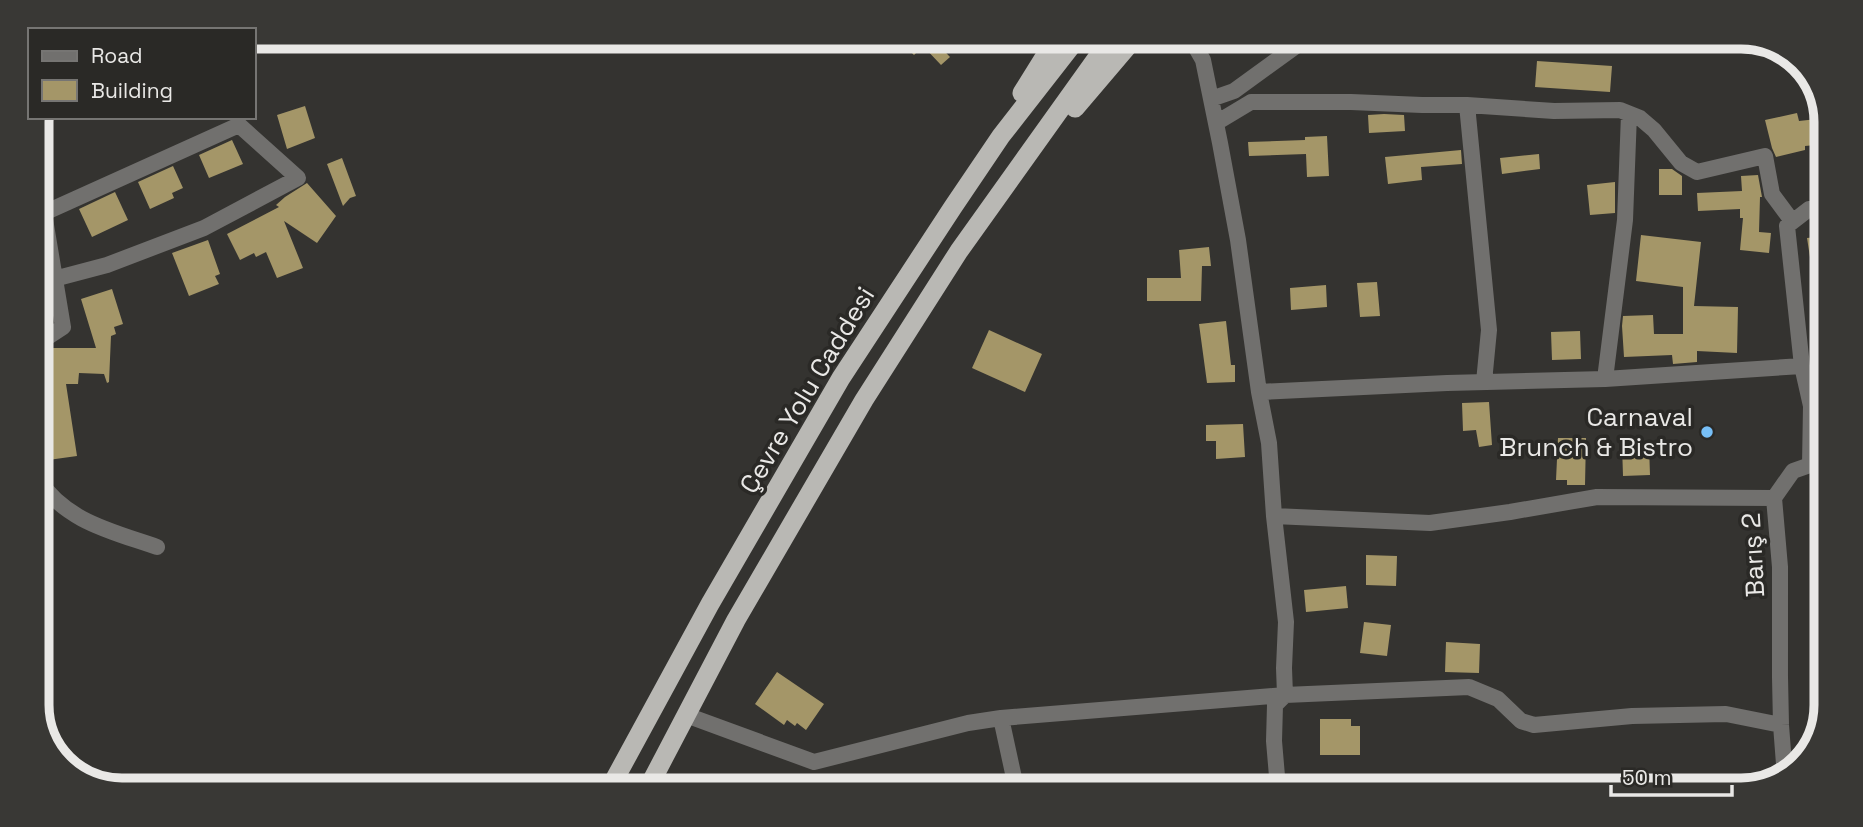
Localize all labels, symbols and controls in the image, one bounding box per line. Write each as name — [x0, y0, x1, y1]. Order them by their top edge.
legend — [28, 28, 256, 119]
text: Road — [91, 42, 143, 69]
text: Building — [91, 77, 173, 104]
street label: Çevre Yolu Caddesi — [732, 280, 882, 500]
place label: Carnaval Brunch & Bistro — [1499, 400, 1693, 464]
marker: Carnaval Brunch & Bistro — [1699, 424, 1715, 440]
street label: Barış 2 — [1734, 512, 1772, 598]
scale bar — [1611, 754, 1732, 798]
text: 50 m — [1622, 764, 1672, 791]

